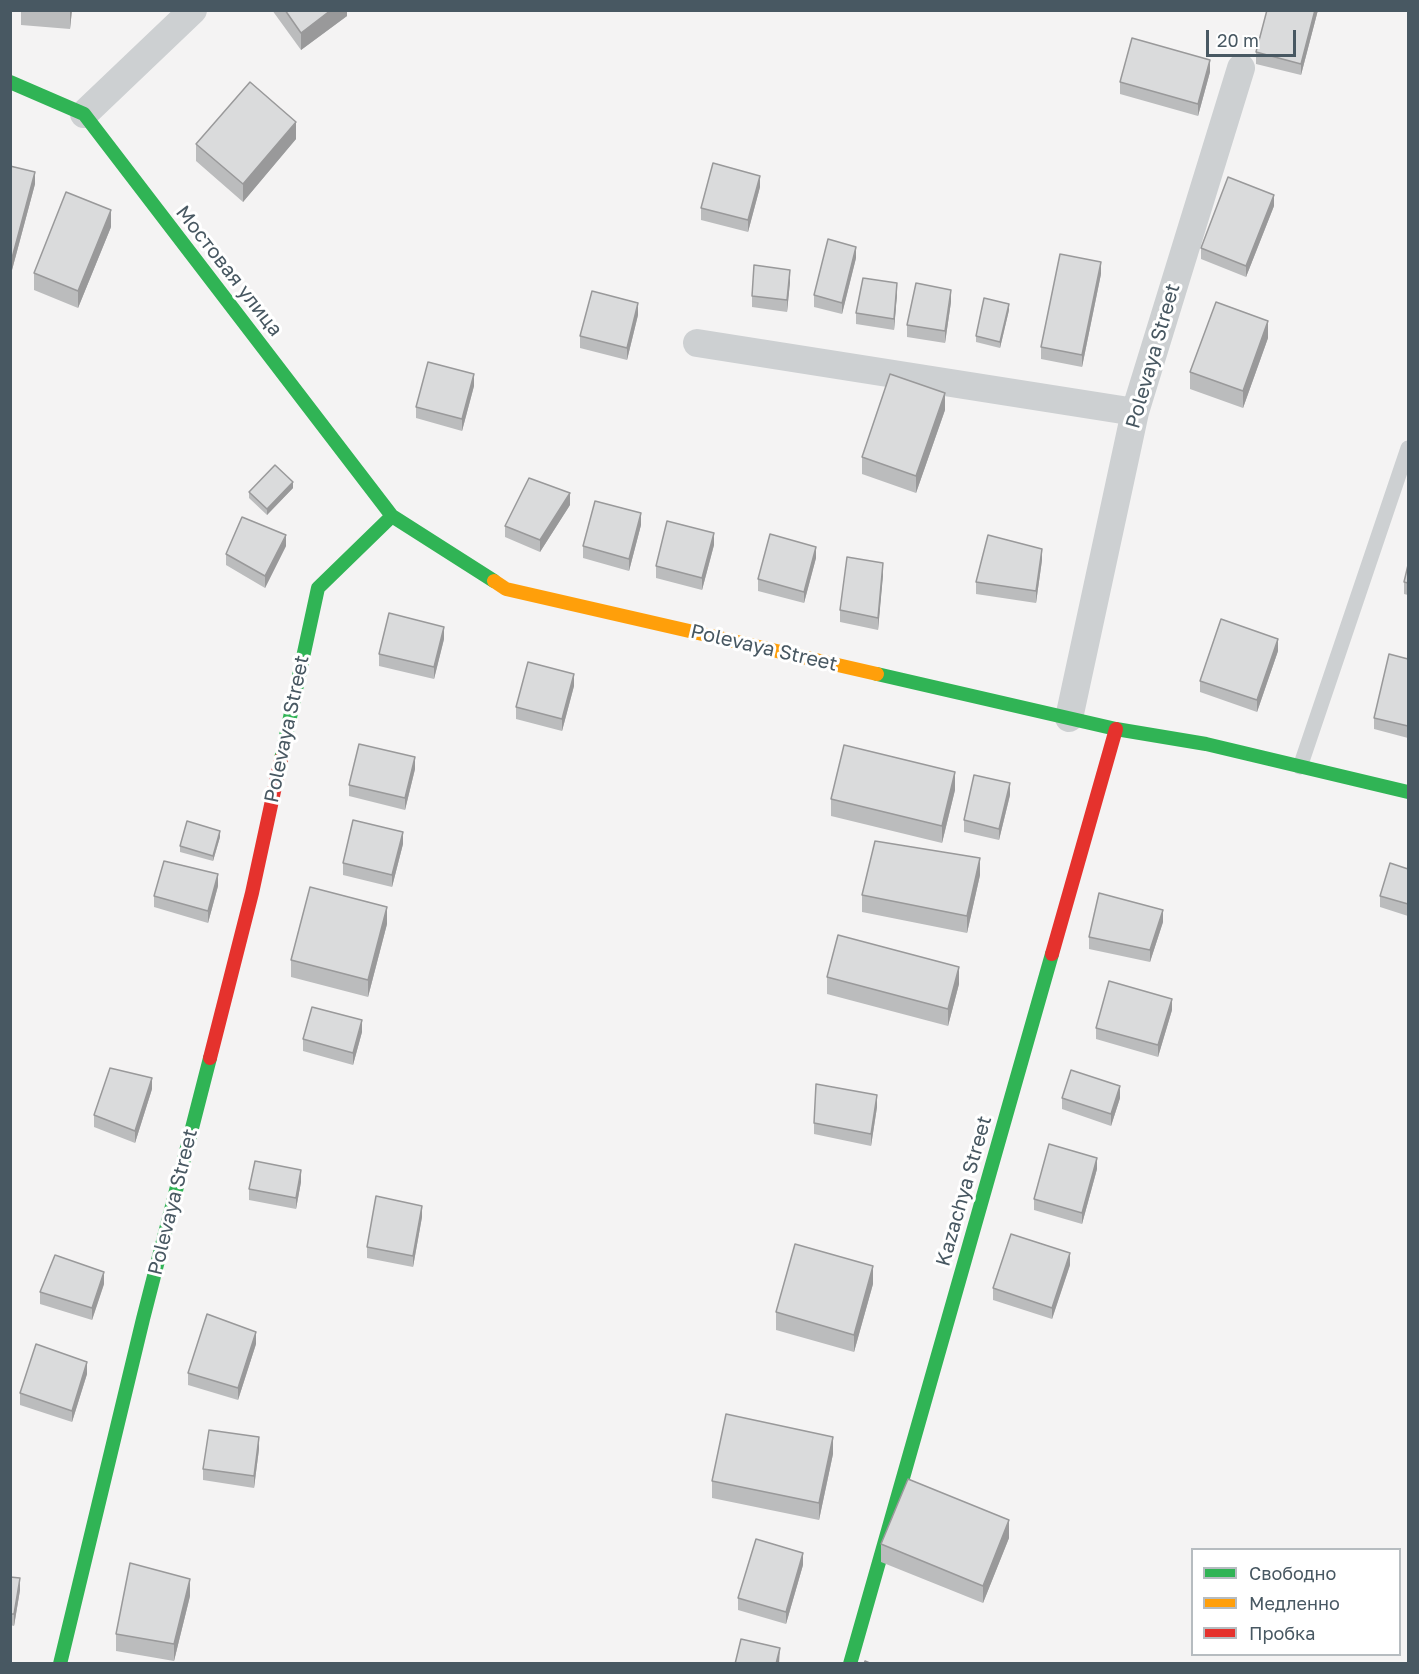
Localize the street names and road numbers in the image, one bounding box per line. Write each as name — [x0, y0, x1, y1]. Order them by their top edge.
street label: Мостовая улица — [171, 201, 287, 341]
street label: Polevaya Street — [1121, 281, 1185, 431]
street label: Polevaya Street — [688, 619, 840, 677]
street label: Polevaya Street — [260, 653, 314, 805]
street label: Kazachya Street — [931, 1113, 997, 1269]
street label: Polevaya Street — [143, 1126, 203, 1278]

